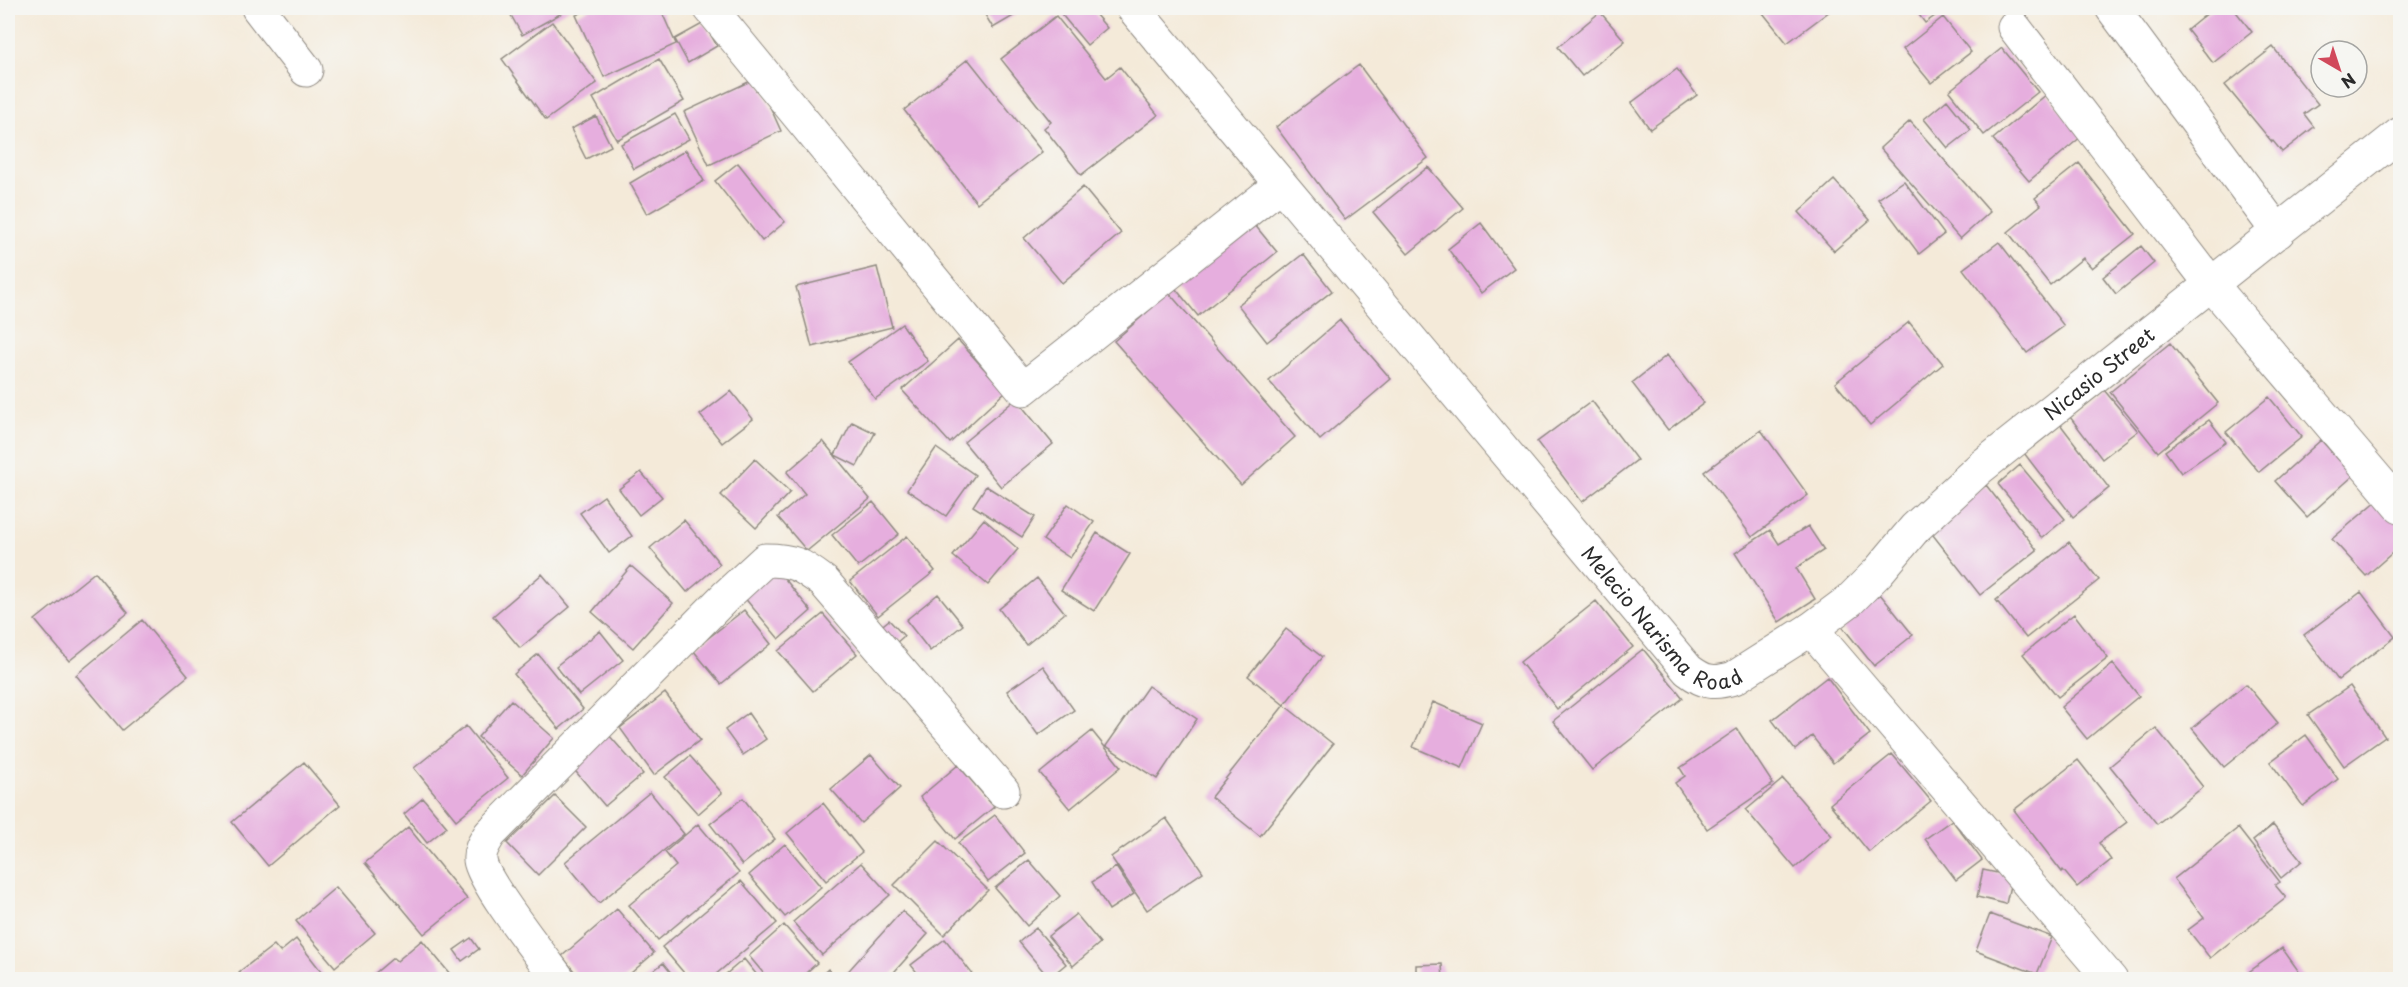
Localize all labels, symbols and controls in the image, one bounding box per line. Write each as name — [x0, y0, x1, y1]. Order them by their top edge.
north arrow — [2309, 39, 2369, 99]
text: N — [2337, 68, 2362, 95]
street label: Nicasio Street — [2037, 320, 2161, 427]
street label: Melecio Narisma Road — [1575, 539, 1748, 697]

